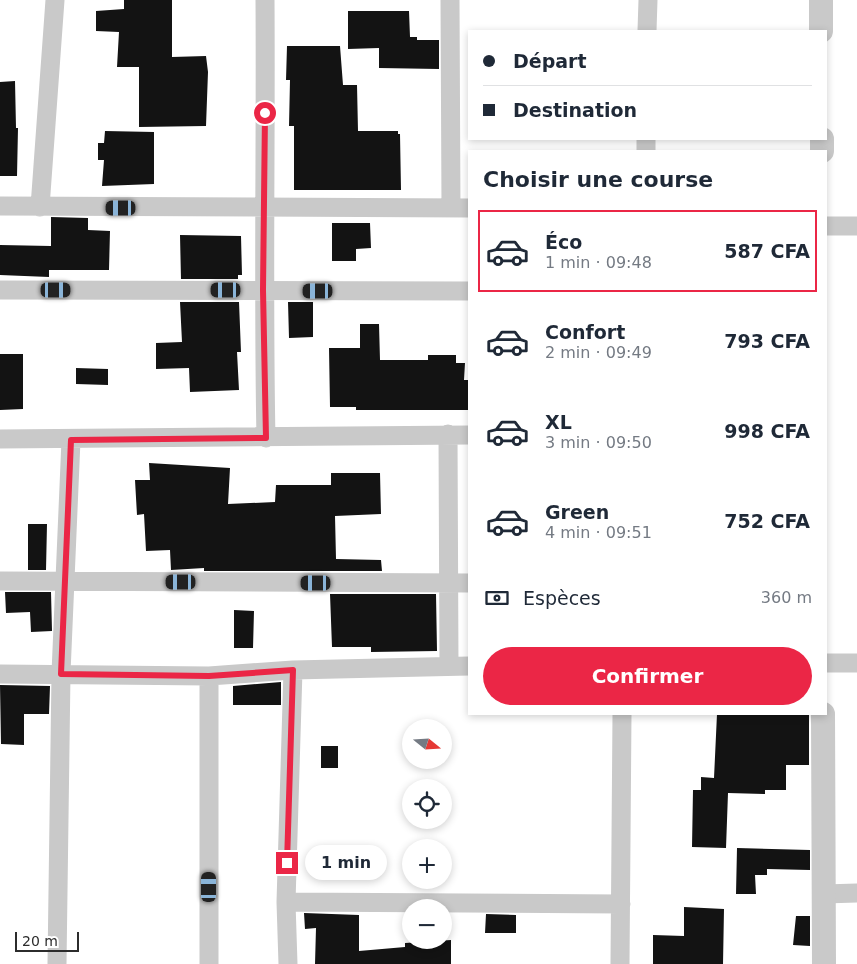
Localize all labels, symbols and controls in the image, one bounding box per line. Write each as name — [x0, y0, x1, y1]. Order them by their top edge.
text: Départ — [513, 50, 587, 72]
text: Destination — [513, 99, 637, 121]
route start — [254, 102, 276, 124]
text: Choisir une course — [483, 167, 713, 192]
car — [106, 201, 136, 216]
icon: car — [485, 229, 530, 274]
text: Éco — [545, 231, 582, 253]
text: 587 CFA — [724, 240, 810, 262]
text: 1 min · 09:48 — [545, 253, 652, 272]
car — [41, 283, 71, 298]
car — [211, 283, 241, 298]
car — [303, 284, 333, 299]
icon: car — [485, 319, 530, 364]
text: Confort — [545, 321, 625, 343]
text: 793 CFA — [724, 330, 810, 352]
text: 2 min · 09:49 — [545, 343, 652, 362]
icon: car — [485, 409, 530, 454]
text: XL — [545, 411, 572, 433]
text: 998 CFA — [724, 420, 810, 442]
text: 3 min · 09:50 — [545, 433, 652, 452]
icon: car — [485, 499, 530, 544]
text: Green — [545, 501, 609, 523]
text: 752 CFA — [724, 510, 810, 532]
text: 4 min · 09:51 — [545, 523, 652, 542]
car — [166, 575, 196, 590]
car — [301, 576, 331, 591]
icon: cash — [483, 584, 511, 612]
text: Espèces — [523, 587, 601, 609]
text: 360 m — [761, 588, 812, 607]
button: Confirmer — [483, 647, 812, 705]
north arrow — [402, 719, 452, 769]
map controls — [402, 719, 452, 949]
button: locate — [402, 779, 452, 829]
button: + — [402, 839, 452, 889]
callout: 1 min — [304, 846, 387, 880]
route end — [276, 852, 298, 874]
text: 1 min — [321, 853, 371, 872]
car — [201, 872, 216, 902]
button: − — [402, 899, 452, 949]
scale bar — [15, 929, 79, 952]
text: 20 m — [22, 933, 58, 949]

